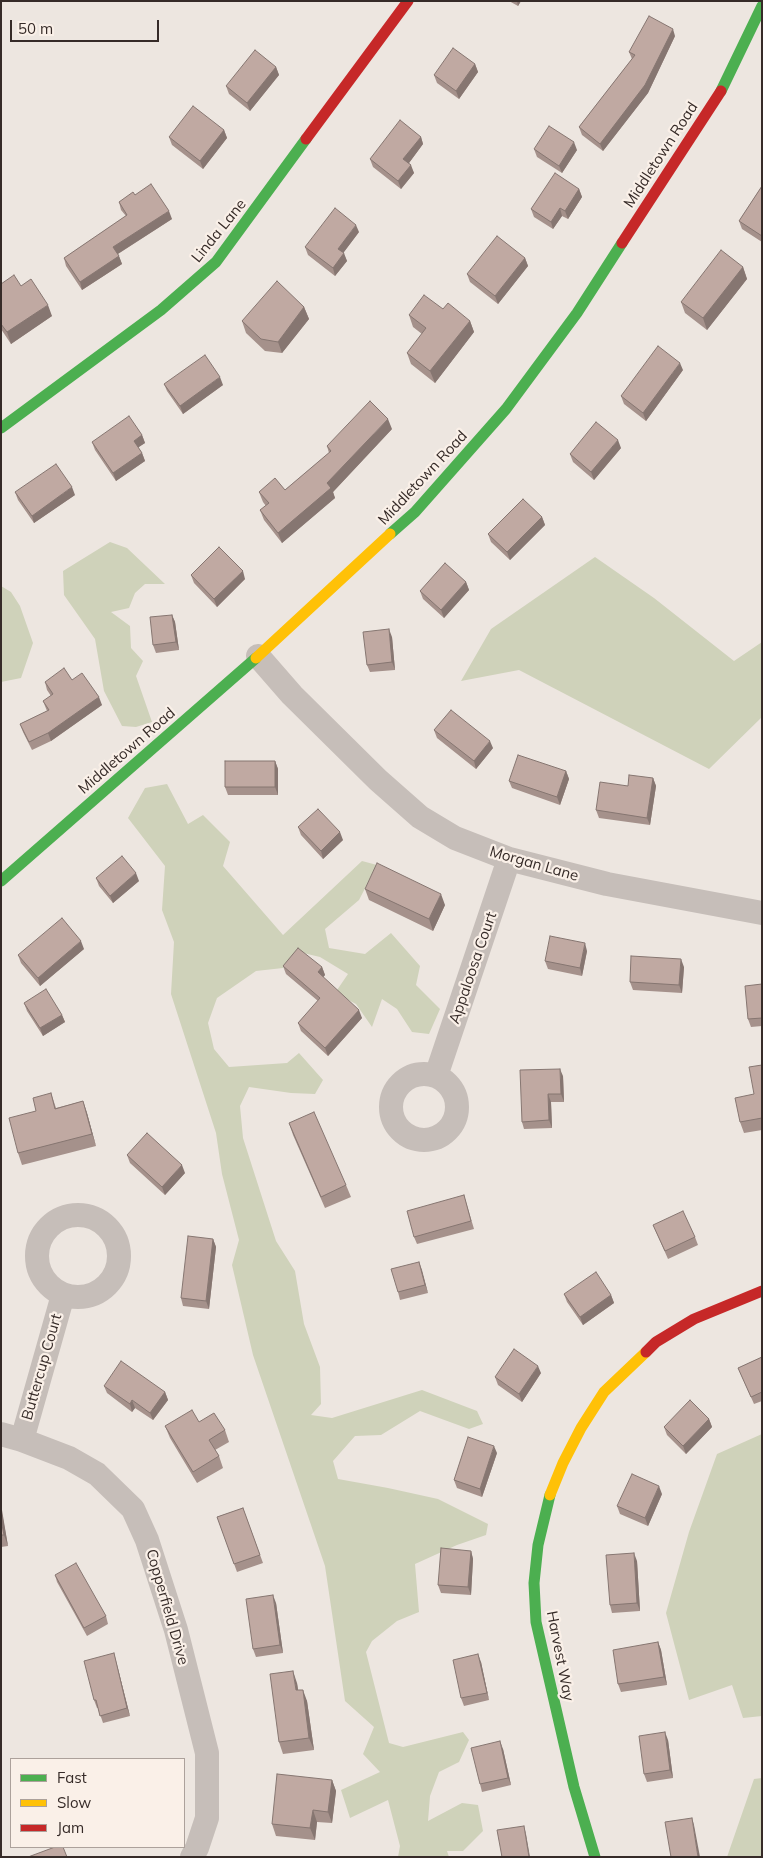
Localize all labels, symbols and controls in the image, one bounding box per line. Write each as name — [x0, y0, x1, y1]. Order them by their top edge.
scale bar — [12, 10, 161, 42]
text: 50 m — [18, 19, 53, 38]
street label: Middletown Road — [620, 99, 702, 211]
street label: Linda Lane — [188, 196, 250, 266]
street label: Middletown Road — [375, 427, 471, 529]
street label: Middletown Road — [75, 704, 179, 798]
street label: Morgan Lane — [487, 843, 581, 885]
street label: Appaloosa Court — [445, 910, 501, 1026]
street label: Buttercup Court — [18, 1312, 66, 1422]
street label: Copperfield Drive — [142, 1547, 192, 1667]
street label: Harvest Way — [542, 1609, 578, 1703]
legend — [10, 1758, 185, 1848]
text: Fast — [57, 1768, 87, 1787]
text: Slow — [57, 1793, 91, 1812]
text: Jam — [57, 1818, 84, 1837]

